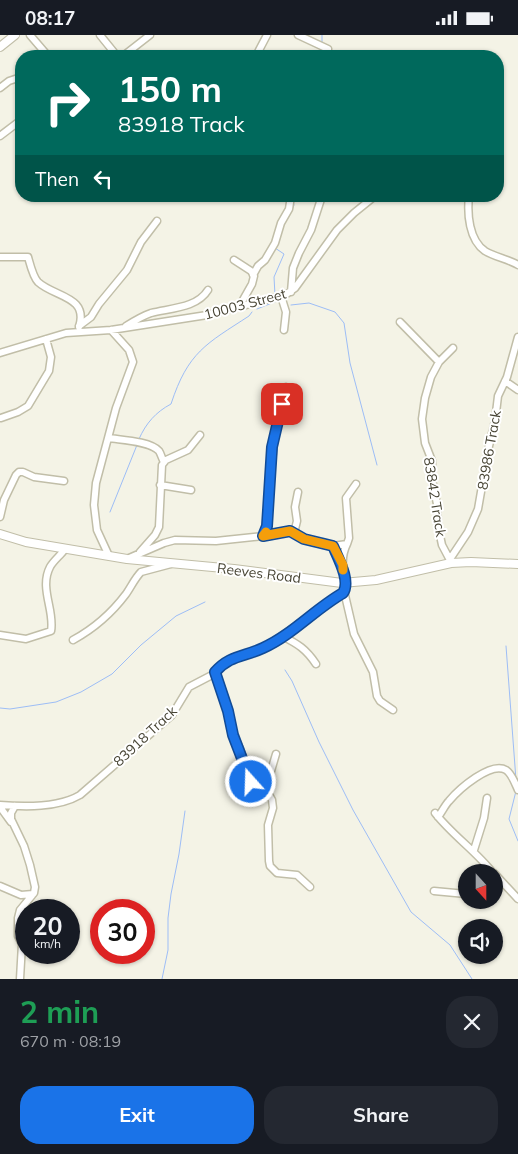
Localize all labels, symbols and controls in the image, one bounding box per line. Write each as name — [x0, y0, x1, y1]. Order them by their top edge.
text: 08:17 — [25, 6, 75, 30]
text: 150 m — [118, 67, 222, 111]
icon: right — [35, 70, 100, 135]
text: 83918 Track — [118, 110, 245, 138]
icon: left — [89, 165, 117, 193]
text: Then — [35, 167, 79, 191]
street label: 10003 Street — [202, 284, 288, 324]
pin — [261, 383, 303, 425]
icon: arrive — [268, 390, 296, 418]
street label: 83986 Track — [473, 408, 505, 491]
street label: 83842 Track — [420, 456, 450, 539]
street label: Reeves Road — [216, 559, 302, 587]
street label: 83918 Track — [109, 701, 181, 770]
position arrow — [224, 755, 276, 807]
north arrow — [458, 864, 502, 909]
map controls — [458, 864, 503, 964]
speed limit sign: 30 — [90, 899, 155, 964]
text: 20 — [32, 910, 63, 941]
button: sound — [458, 919, 503, 964]
text: km/h — [34, 936, 61, 951]
text: 2 min — [20, 993, 99, 1031]
button: close — [446, 996, 498, 1048]
text: 670 m · 08:19 — [20, 1031, 121, 1051]
button: Exit — [20, 1086, 254, 1144]
button: Share — [264, 1086, 498, 1144]

